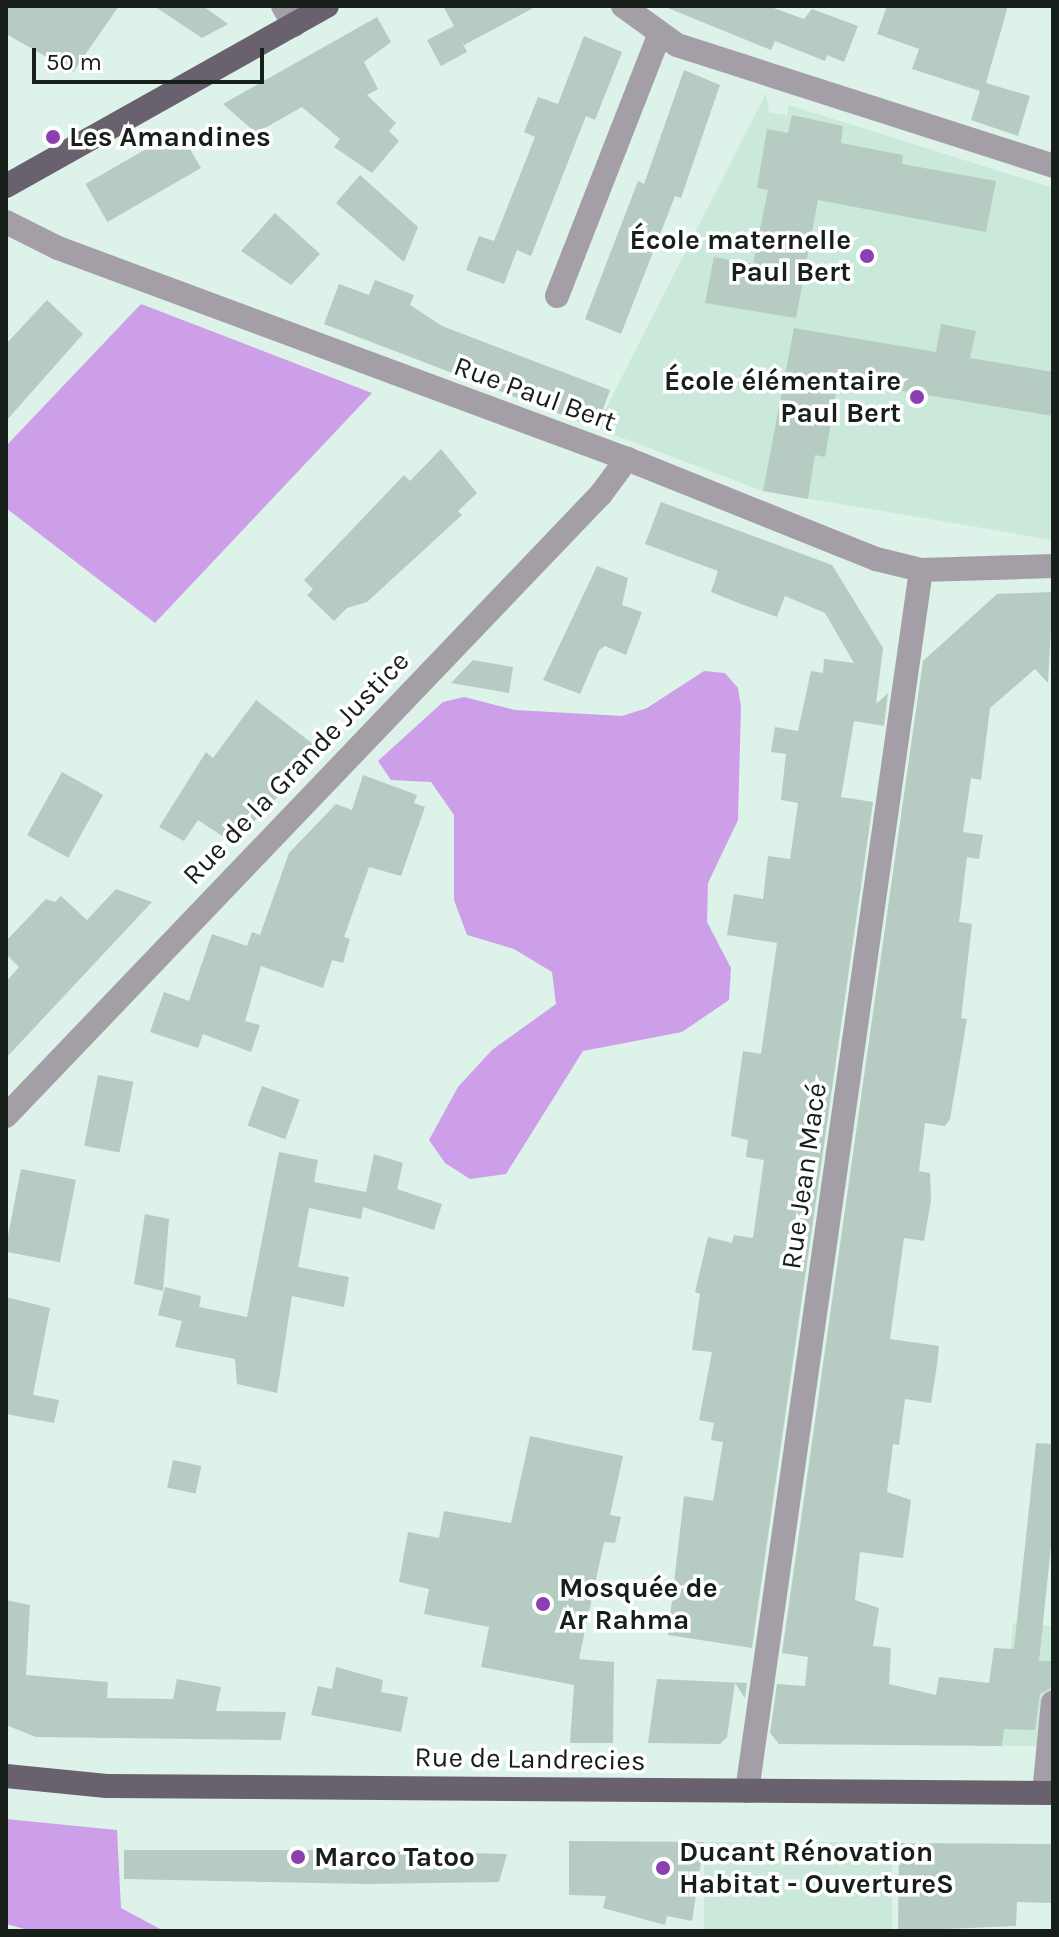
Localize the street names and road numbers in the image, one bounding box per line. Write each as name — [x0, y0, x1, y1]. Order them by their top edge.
street label: Rue Paul Bert — [449, 349, 621, 439]
street label: Rue de la Grande Justice — [176, 644, 416, 892]
street label: Rue Jean Macé — [774, 1081, 834, 1271]
street label: Rue de Landrecies — [414, 1740, 646, 1778]

